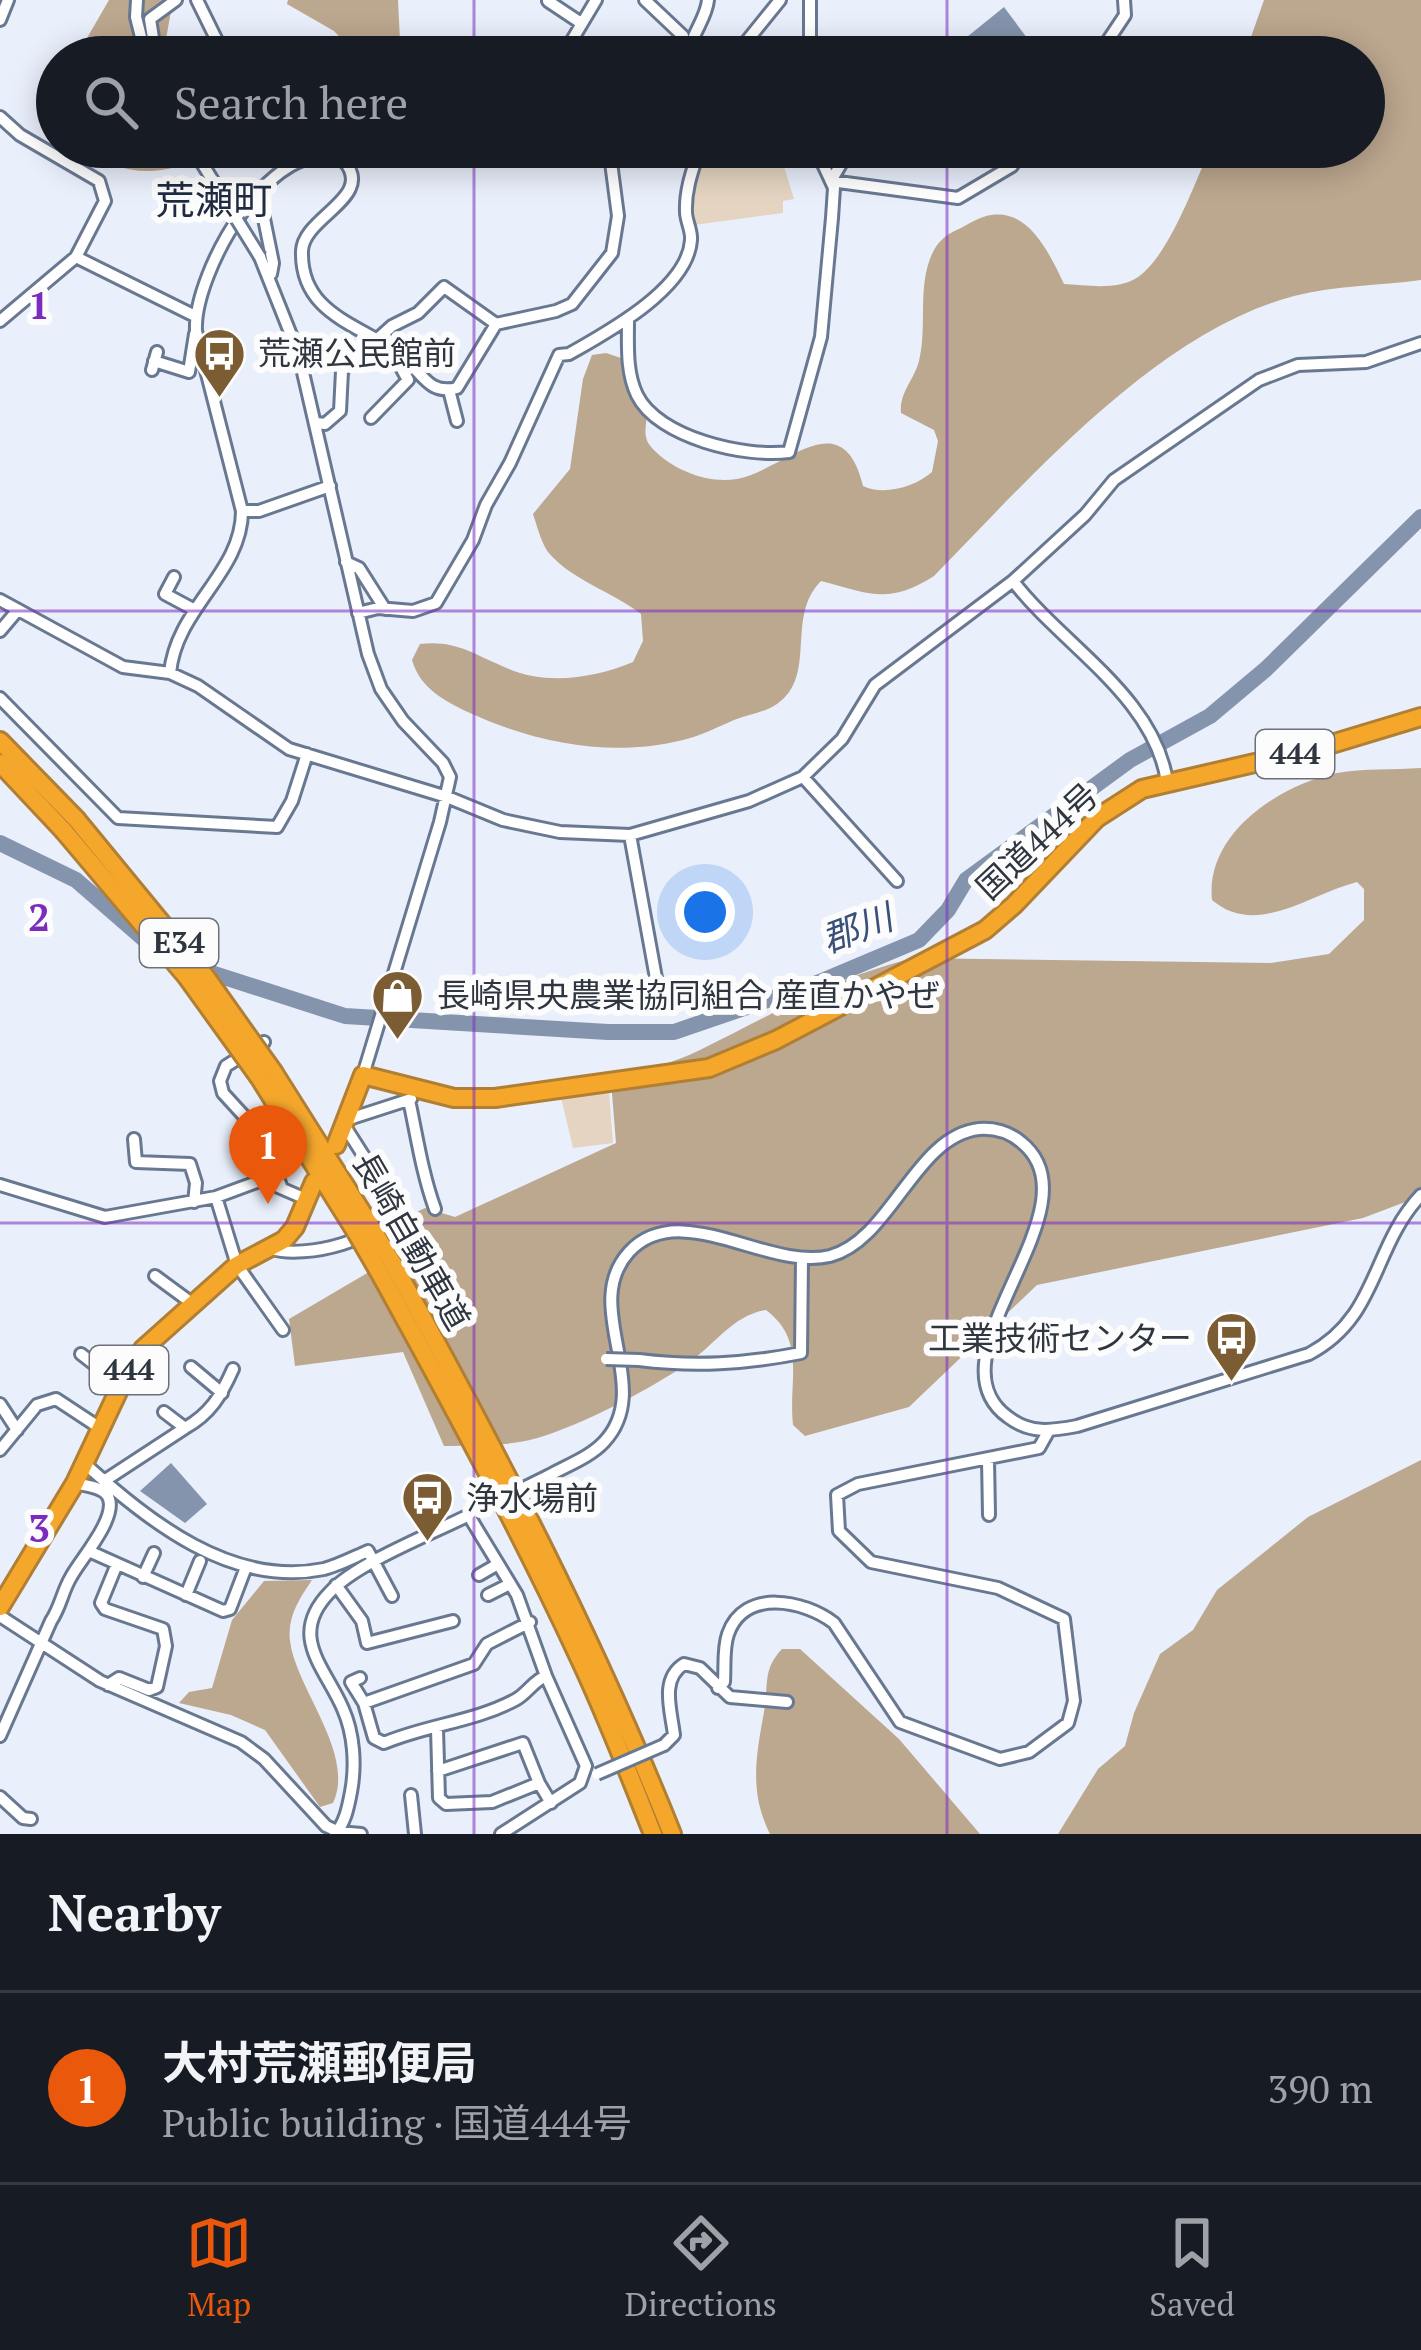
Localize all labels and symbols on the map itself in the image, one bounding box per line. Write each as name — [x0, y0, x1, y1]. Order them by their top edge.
district label: 荒瀬町 — [155, 173, 273, 225]
text: 1 — [28, 278, 50, 330]
bus stop icon: 荒瀬公民館前 — [191, 325, 247, 399]
place label: 荒瀬公民館前 — [258, 331, 456, 374]
road number: 444 — [1256, 730, 1334, 778]
street label: 国道444号 — [966, 773, 1107, 908]
your location — [675, 882, 735, 942]
text: 2 — [28, 890, 50, 942]
water label: 郡川 — [815, 891, 903, 962]
road number: E34 — [140, 919, 218, 967]
shop icon: 長崎県央農業協同組合 産直かやぜ — [370, 967, 426, 1041]
place label: 長崎県央農業協同組合 産直かやぜ — [437, 973, 940, 1016]
pin: 1 — [229, 1105, 307, 1204]
street label: 長崎自動車道 — [344, 1144, 481, 1337]
bus stop icon: 工業技術センター — [1203, 1310, 1259, 1384]
place label: 工業技術センター — [928, 1316, 1192, 1359]
road number: 444 — [90, 1346, 168, 1394]
bus stop icon: 浄水場前 — [399, 1470, 455, 1544]
place label: 浄水場前 — [466, 1476, 598, 1519]
text: 3 — [28, 1501, 50, 1553]

